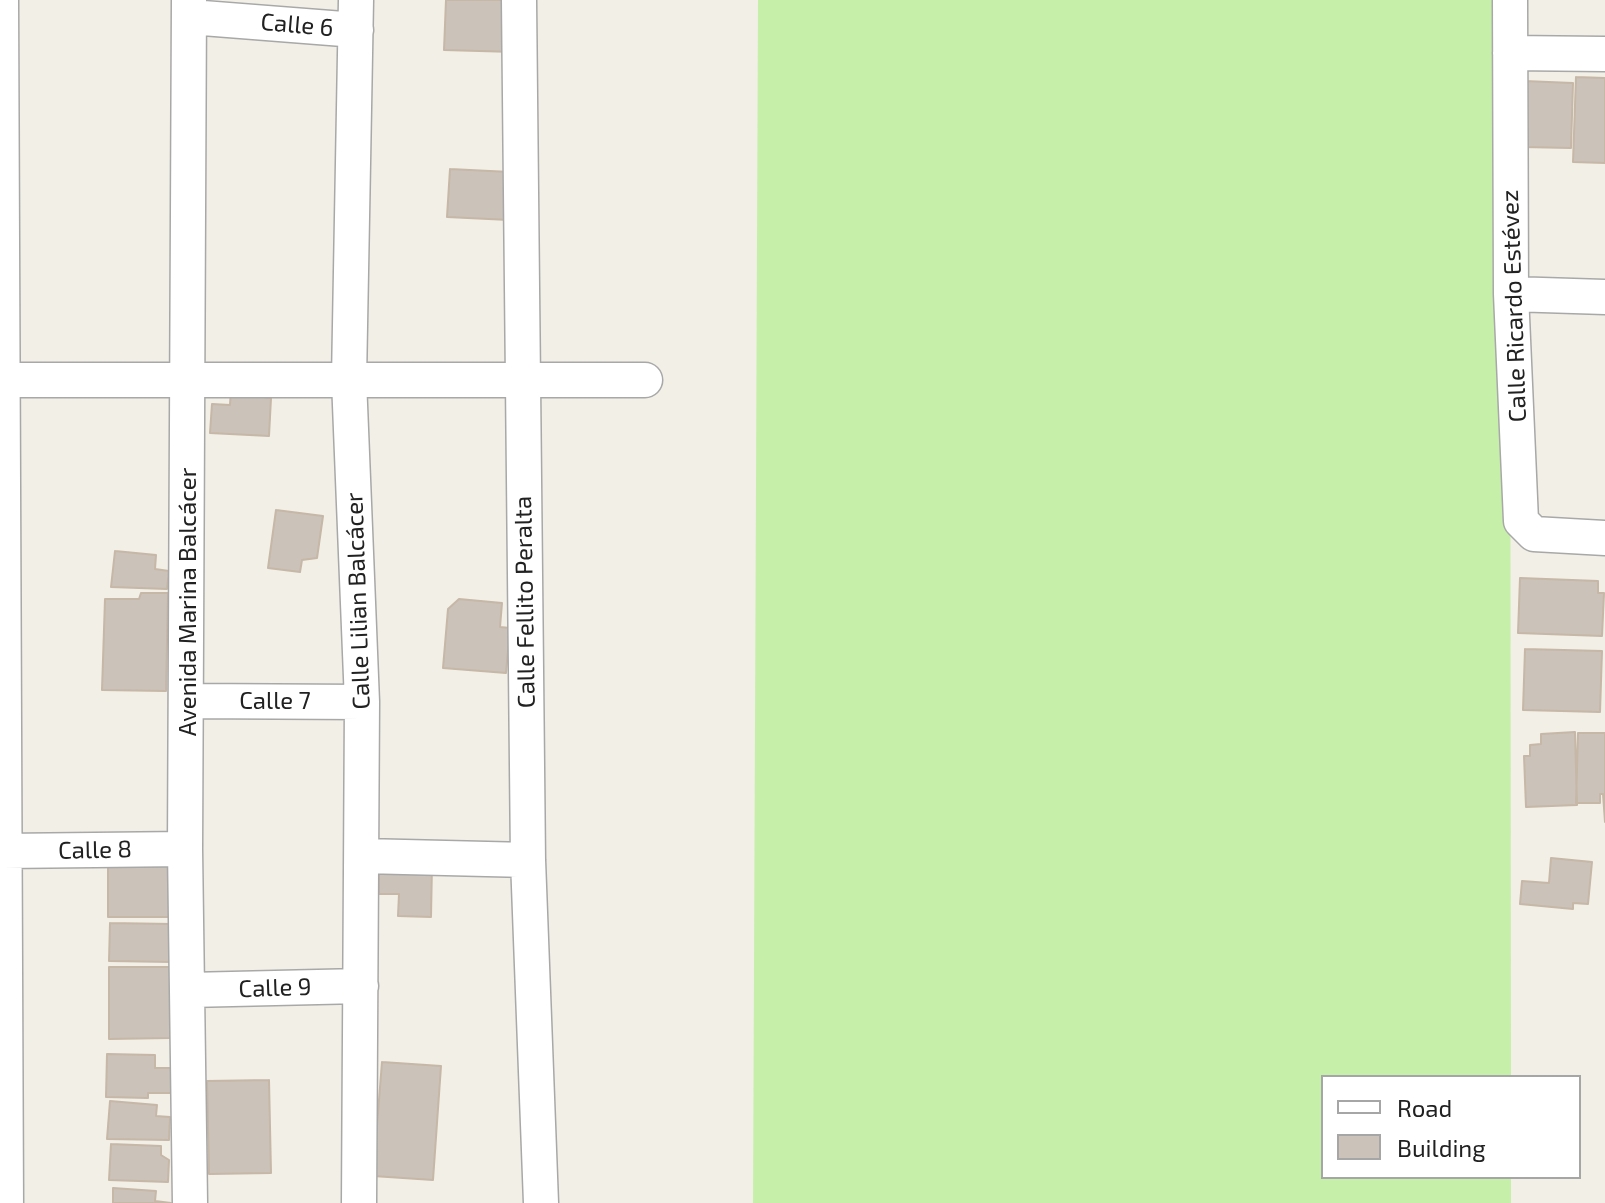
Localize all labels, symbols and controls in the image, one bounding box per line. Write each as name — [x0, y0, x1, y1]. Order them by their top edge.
street label: Calle 6 — [259, 7, 335, 43]
street label: Calle Ricardo Estévez — [1496, 189, 1532, 423]
street label: Avenida Marina Balcácer — [174, 468, 202, 736]
street label: Calle Lilian Balcácer — [340, 492, 376, 710]
street label: Calle Fellito Peralta — [509, 496, 541, 708]
street label: Calle 7 — [239, 687, 311, 715]
street label: Calle 8 — [58, 835, 132, 865]
street label: Calle 9 — [238, 972, 312, 1004]
legend — [1321, 1075, 1581, 1179]
text: Road — [1397, 1093, 1452, 1122]
text: Building — [1397, 1133, 1486, 1162]

